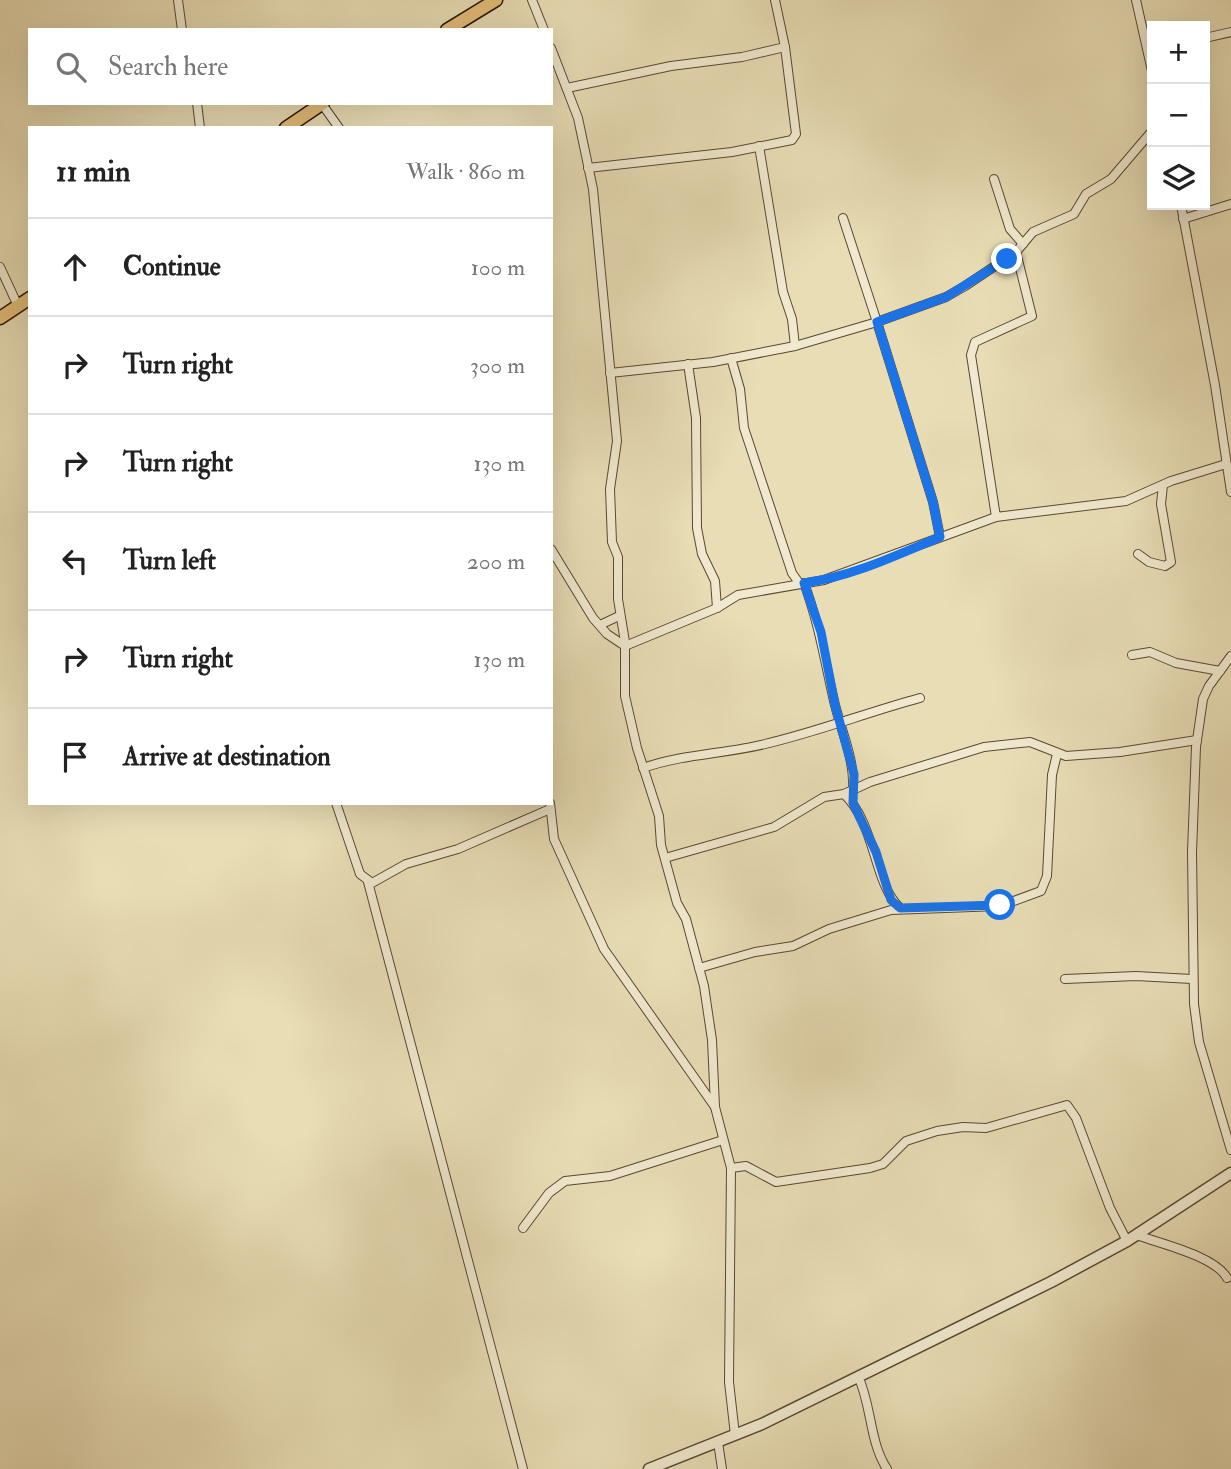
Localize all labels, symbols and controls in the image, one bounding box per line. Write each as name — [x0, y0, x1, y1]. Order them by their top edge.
map controls — [1147, 21, 1210, 210]
button: + — [1147, 21, 1210, 84]
search box — [28, 28, 553, 105]
icon: search — [52, 48, 90, 86]
text: Search here — [108, 51, 228, 83]
button: − — [1147, 84, 1210, 147]
button: layers — [1147, 147, 1210, 210]
text: 11 min — [56, 153, 130, 190]
text: Walk · 860 m — [406, 157, 525, 186]
route end — [991, 243, 1022, 274]
icon: ahead — [56, 248, 94, 286]
text: Continue — [123, 251, 221, 283]
text: 100 m — [471, 253, 525, 282]
icon: right — [56, 346, 94, 384]
text: Turn right — [123, 349, 233, 381]
text: 300 m — [470, 351, 525, 380]
icon: right — [56, 444, 94, 482]
text: Turn right — [123, 447, 233, 479]
text: 130 m — [473, 449, 525, 478]
icon: left — [56, 542, 94, 580]
text: Turn left — [123, 545, 216, 577]
text: 200 m — [467, 547, 525, 576]
icon: right — [56, 640, 94, 678]
text: Turn right — [123, 643, 233, 675]
text: 130 m — [473, 645, 525, 674]
icon: arrive — [56, 738, 94, 776]
text: Arrive at destination — [123, 741, 331, 773]
route start — [984, 889, 1015, 920]

